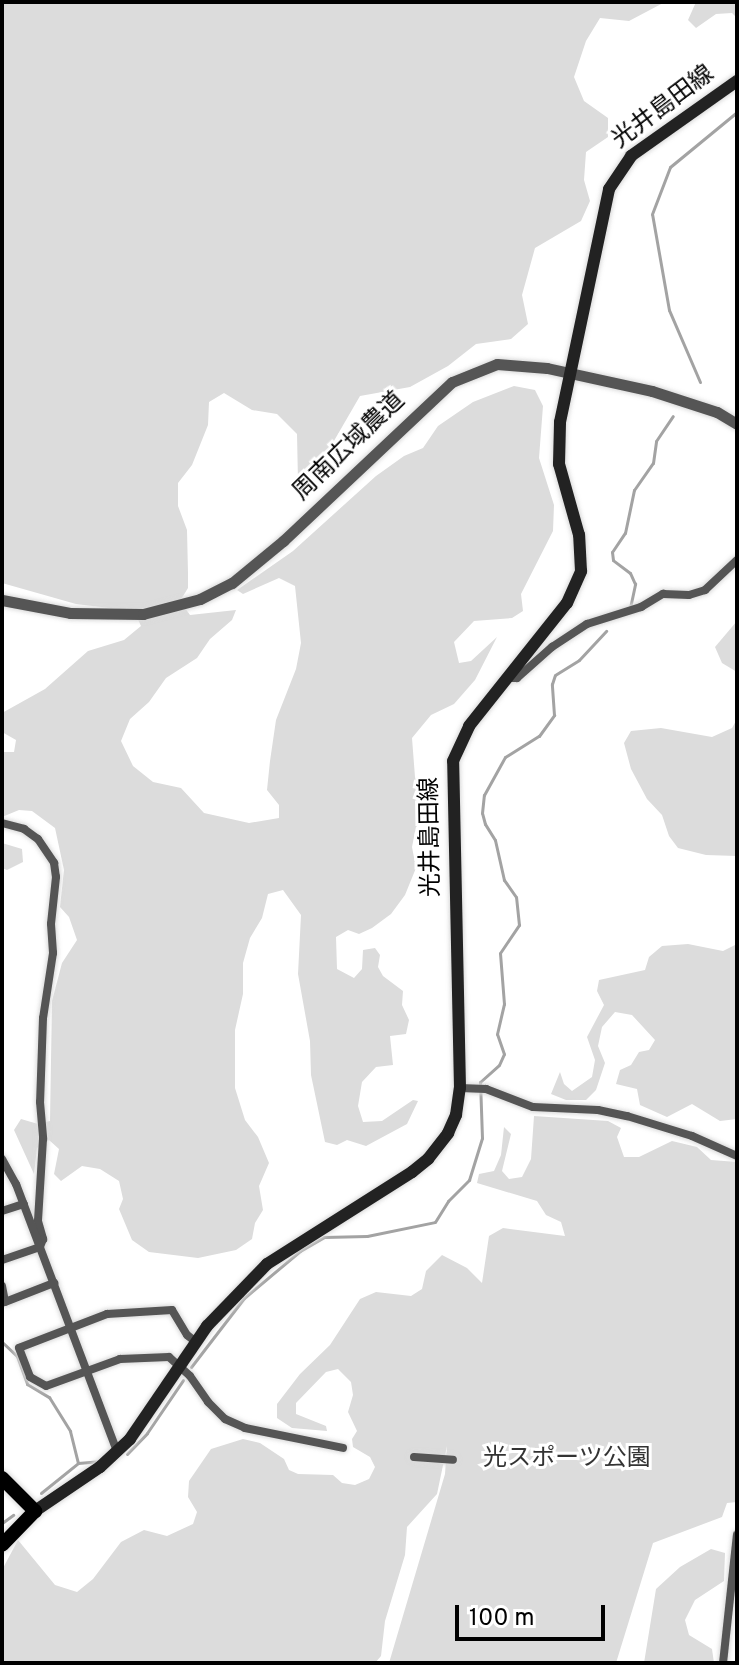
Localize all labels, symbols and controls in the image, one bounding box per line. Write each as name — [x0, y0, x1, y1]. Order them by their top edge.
street label: 光井島田線 — [607, 60, 721, 156]
street label: 周南広域農道 — [288, 387, 412, 507]
street label: 光井島田線 — [417, 777, 447, 897]
park label: 光スポーツ公園 — [483, 1446, 651, 1474]
scale bar — [459, 1589, 609, 1639]
text: 100 m — [469, 1604, 535, 1634]

